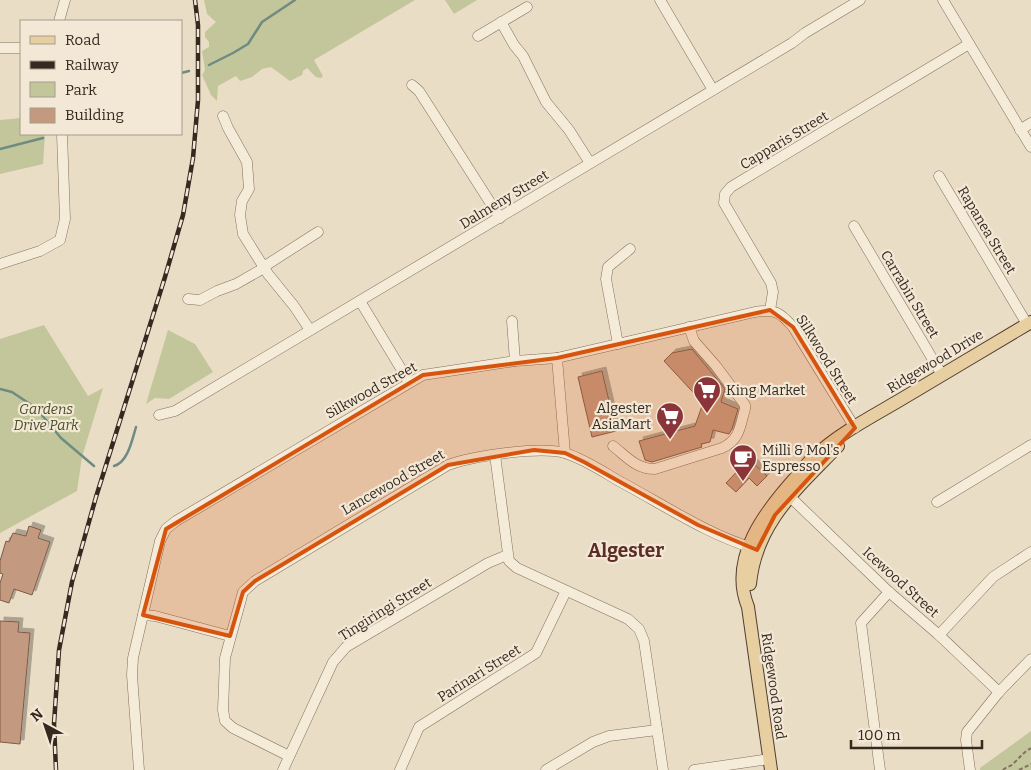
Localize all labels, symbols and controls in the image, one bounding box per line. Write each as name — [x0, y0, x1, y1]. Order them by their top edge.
legend — [20, 20, 182, 135]
text: Road — [65, 31, 100, 49]
text: Railway — [65, 56, 119, 74]
text: Park — [65, 81, 97, 99]
text: Building — [65, 106, 124, 124]
street label: Capparis Street — [737, 107, 831, 173]
street label: Dalmeny Street — [457, 166, 552, 233]
street label: Rapanea Street — [954, 183, 1019, 277]
street label: Carrabin Street — [877, 247, 942, 341]
street label: Silkwood Street — [792, 312, 861, 407]
street label: Ridgewood Drive — [884, 326, 986, 397]
street label: Silkwood Street — [323, 358, 420, 422]
supermarket icon: King Market — [692, 375, 722, 414]
place label: King Market — [726, 382, 805, 399]
place label: Algester AsiaMart — [592, 400, 651, 433]
park label: Gardens Drive Park — [13, 401, 79, 434]
supermarket icon: Algester AsiaMart — [655, 401, 685, 440]
place label: Milli & Mol's Espresso — [762, 442, 839, 475]
cafe icon: Milli & Mol's Espresso — [728, 443, 758, 482]
street label: Lancewood Street — [339, 446, 448, 519]
district label: Algester — [588, 539, 664, 562]
street label: Icewood Street — [859, 544, 942, 621]
street label: Tingiringi Street — [336, 574, 435, 645]
street label: Ridgewood Road — [758, 632, 789, 741]
street label: Parinari Street — [435, 641, 524, 706]
north arrow — [20, 700, 70, 750]
text: N — [27, 705, 47, 725]
scale bar — [851, 718, 982, 750]
text: 100 m — [858, 726, 901, 744]

